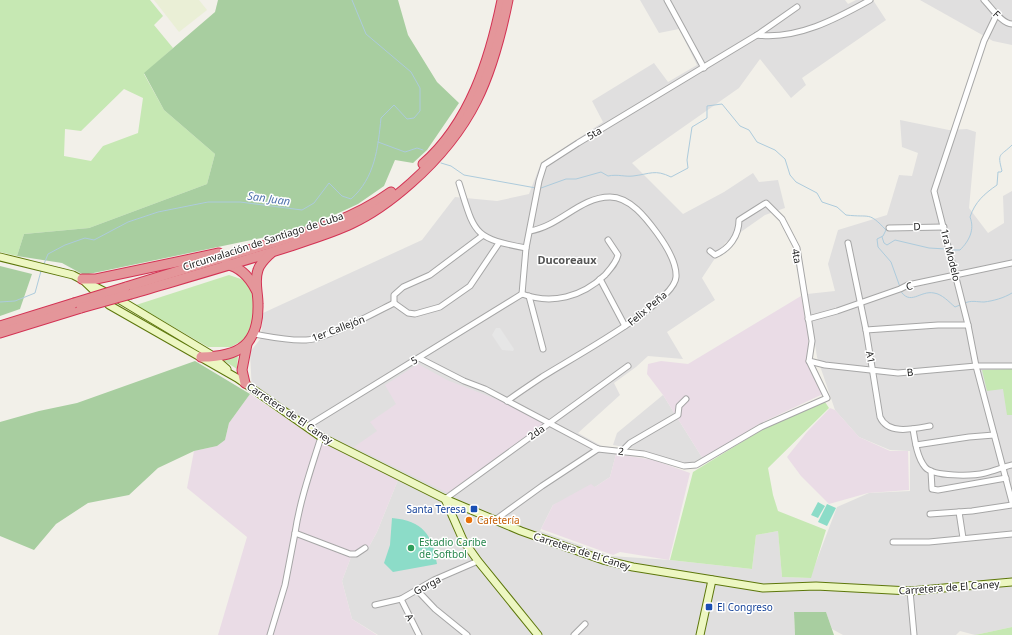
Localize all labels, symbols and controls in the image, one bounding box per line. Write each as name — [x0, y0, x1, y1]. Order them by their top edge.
street label: F — [990, 7, 1004, 21]
street label: 5ta — [584, 123, 604, 143]
water label: San Juan — [247, 188, 291, 208]
street label: Circunvalación de Santiago de Cuba — [181, 208, 345, 274]
street label: D — [913, 219, 921, 233]
street label: 1ra Modelo — [938, 227, 964, 283]
street label: 4ta — [789, 247, 805, 265]
district label: Ducoreaux — [537, 252, 597, 267]
street label: C — [904, 278, 915, 294]
street label: Felix Peña — [624, 287, 670, 329]
street label: 1er Callejón — [310, 311, 366, 345]
street label: A1 — [863, 350, 879, 364]
street label: 5 — [408, 352, 420, 367]
street label: B — [906, 365, 914, 379]
street label: Carretera de El Caney — [244, 379, 336, 447]
street label: 2da — [525, 421, 547, 443]
street label: 2 — [617, 444, 625, 458]
place label: Santa Teresa — [406, 502, 466, 516]
marker: Santa Teresa — [469, 504, 479, 514]
place label: Cafetería — [477, 513, 520, 527]
marker: Cafetería — [464, 515, 474, 525]
street label: Carretera de El Caney — [532, 529, 633, 574]
place label: Estadio Caribe de Softbol — [419, 535, 487, 561]
marker: Estadio Caribe de Softbol — [406, 543, 416, 553]
street label: Gorga — [411, 572, 443, 598]
street label: Carretera de El Caney — [898, 576, 1001, 597]
place label: El Congreso — [717, 600, 773, 614]
marker: El Congreso — [704, 602, 714, 612]
street label: A — [402, 611, 418, 624]

